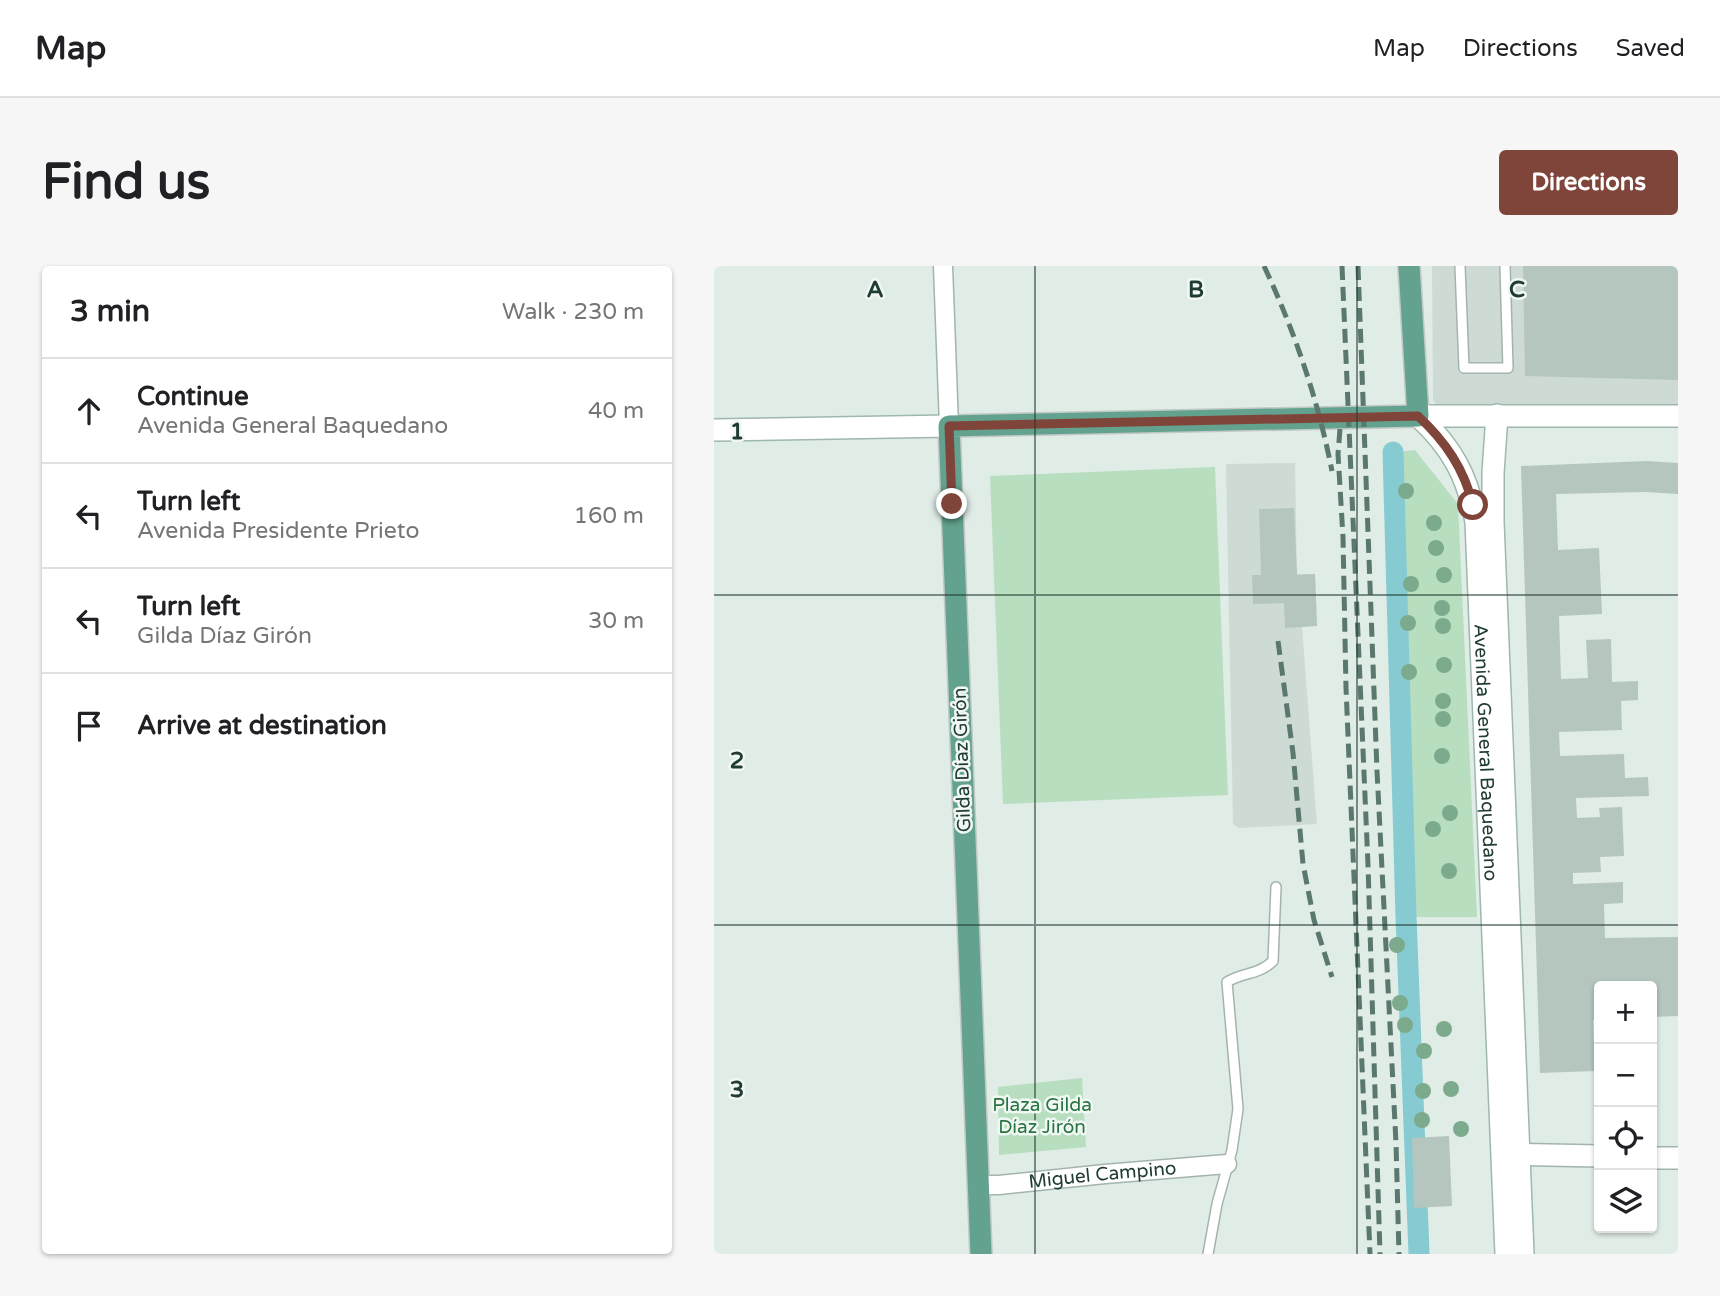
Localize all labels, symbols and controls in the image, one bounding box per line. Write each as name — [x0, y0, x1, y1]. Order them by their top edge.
text: Map — [35, 29, 106, 68]
text: Map — [1373, 34, 1425, 63]
text: Directions — [1463, 34, 1578, 63]
text: Saved — [1616, 34, 1685, 63]
button: Directions — [1499, 150, 1678, 215]
text: Find us — [42, 153, 210, 212]
text: A — [866, 276, 884, 304]
text: B — [1188, 276, 1204, 304]
text: C — [1509, 276, 1525, 304]
text: 3 min — [70, 293, 150, 330]
text: Walk · 230 m — [502, 298, 644, 326]
text: Continue — [137, 381, 249, 412]
icon: ahead — [70, 392, 108, 430]
text: 40 m — [588, 397, 644, 425]
text: Avenida General Baquedano — [137, 412, 448, 440]
text: 1 — [730, 418, 744, 446]
text: Turn left — [137, 486, 240, 517]
route end — [936, 488, 967, 519]
route start — [1457, 489, 1488, 520]
icon: left — [70, 497, 108, 535]
text: 160 m — [574, 502, 644, 530]
text: Avenida Presidente Prieto — [137, 517, 419, 545]
text: Turn left — [137, 591, 240, 622]
icon: left — [70, 602, 108, 640]
text: 30 m — [588, 607, 644, 635]
text: Gilda Díaz Girón — [137, 622, 312, 650]
street label: Avenida General Baquedano — [1469, 623, 1502, 881]
street label: Gilda Díaz Girón — [948, 687, 976, 833]
icon: arrive — [70, 707, 108, 745]
text: Arrive at destination — [137, 710, 387, 741]
text: 2 — [730, 747, 744, 775]
map controls — [1594, 981, 1657, 1233]
button: + — [1594, 981, 1657, 1044]
button: − — [1594, 1044, 1657, 1107]
text: 3 — [730, 1076, 744, 1104]
park label: Plaza Gilda Díaz Jirón — [992, 1094, 1092, 1138]
button: locate — [1594, 1107, 1657, 1170]
street label: Miguel Campino — [1028, 1157, 1177, 1193]
button: layers — [1594, 1170, 1657, 1233]

